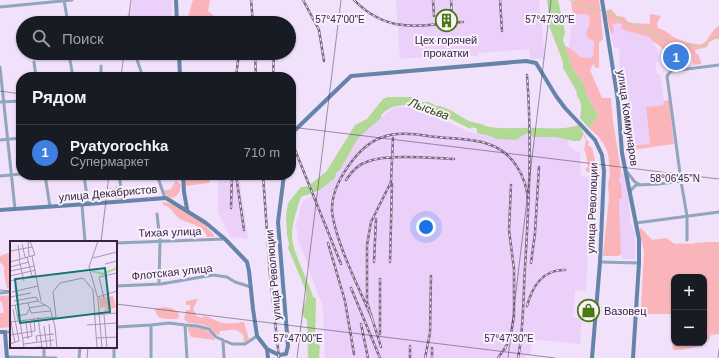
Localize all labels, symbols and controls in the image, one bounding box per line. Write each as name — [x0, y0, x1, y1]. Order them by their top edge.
building icon: Цех горячей прокатки — [433, 7, 459, 33]
text: 57°47'00"E — [315, 14, 365, 25]
text: 57°47'30"E — [525, 14, 575, 25]
search box — [16, 16, 296, 60]
icon: search — [30, 27, 52, 49]
text: Поиск — [62, 30, 104, 47]
place label: Цех горячей прокатки — [415, 34, 477, 59]
pin: 1 — [663, 42, 689, 72]
street label: улица Коммунаров — [615, 69, 641, 167]
text: Рядом — [32, 88, 87, 107]
water label: Лысьва — [406, 95, 451, 123]
text: Pyatyorochka — [70, 137, 168, 154]
text: 1 — [41, 145, 49, 160]
text: 710 m — [244, 145, 280, 160]
text: Супермаркет — [70, 154, 149, 169]
street label: улица Революции — [584, 162, 600, 254]
text: 58°06'45"N — [650, 173, 700, 184]
street label: улица Декабристов — [58, 183, 158, 203]
your location — [416, 217, 436, 237]
street label: Тихая улица — [138, 225, 203, 239]
street label: улица Революции — [263, 229, 283, 321]
inset map — [10, 241, 117, 348]
street label: Флотская улица — [131, 262, 214, 282]
map controls — [671, 274, 707, 346]
button: + — [671, 274, 707, 310]
shop icon: Вазовец — [576, 298, 602, 324]
place label: Вазовец — [604, 305, 647, 317]
button: − — [671, 310, 707, 346]
text: 57°47'00"E — [273, 333, 323, 344]
text: 57°47'30"E — [484, 333, 534, 344]

